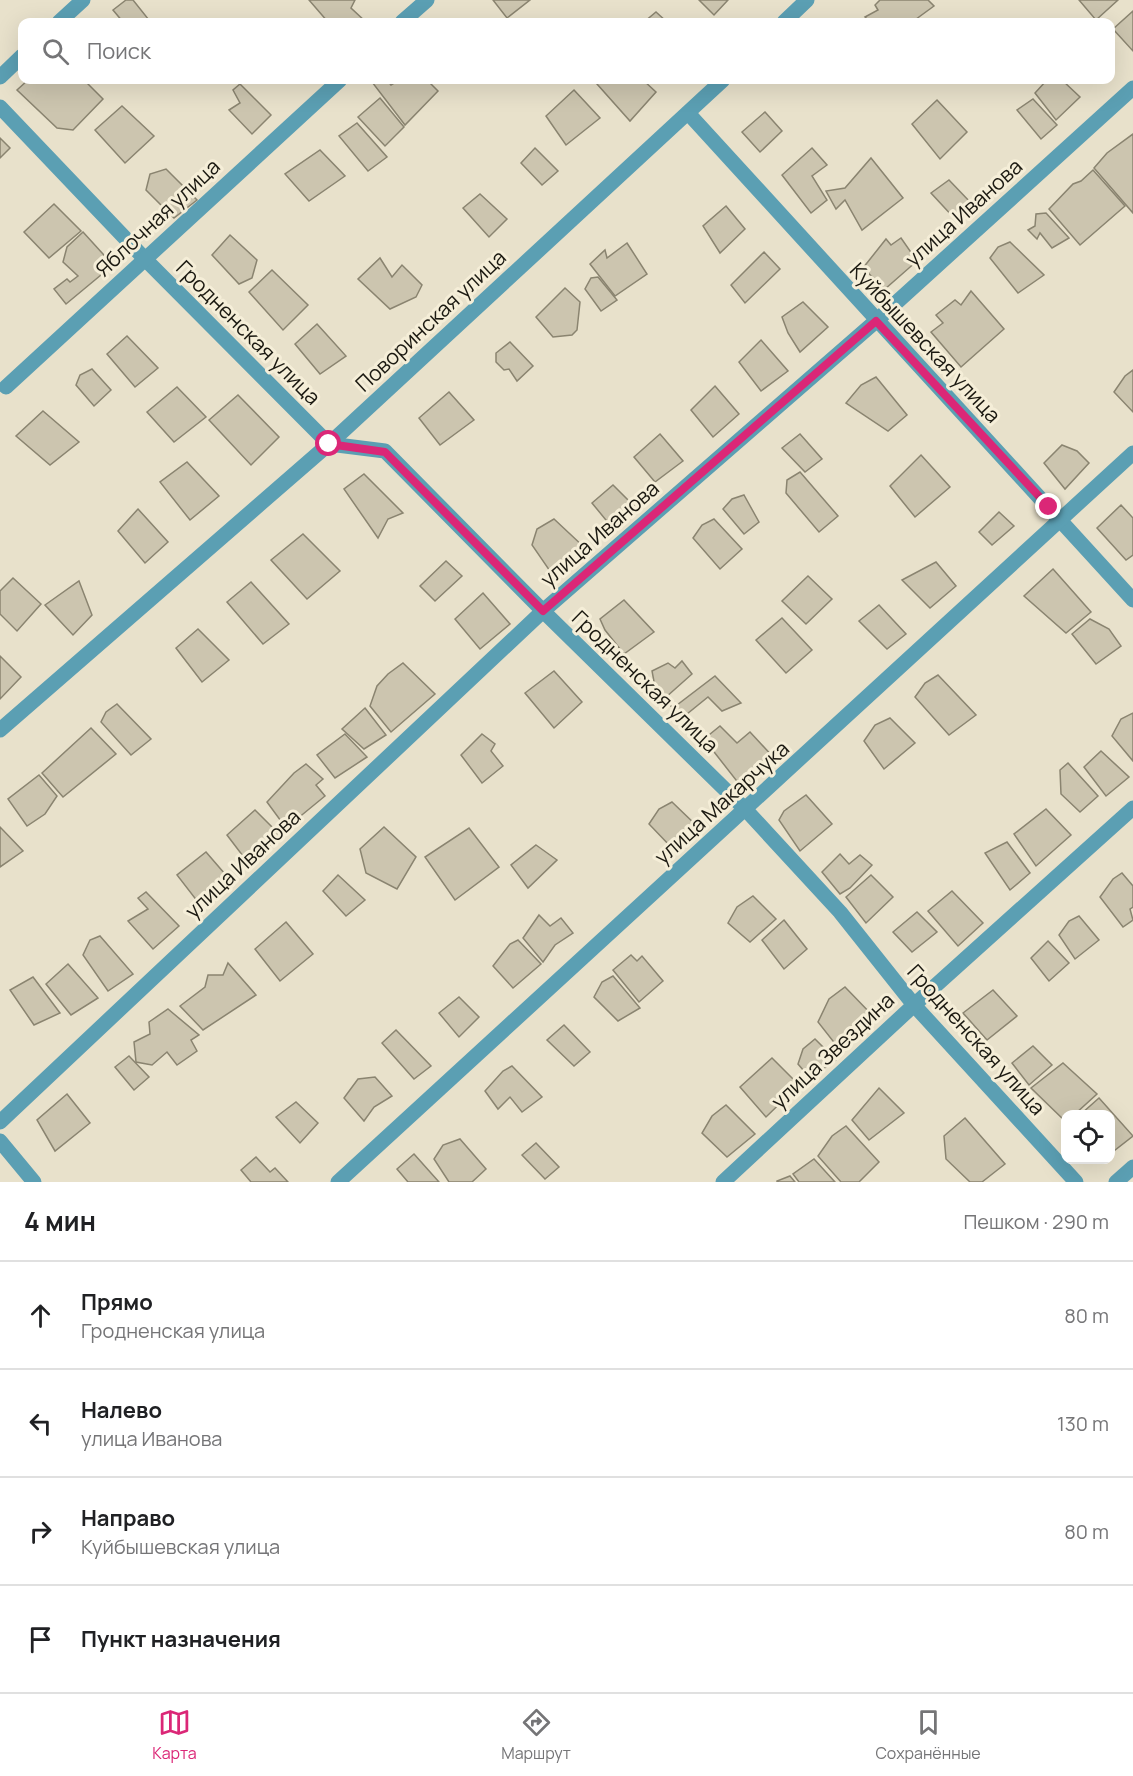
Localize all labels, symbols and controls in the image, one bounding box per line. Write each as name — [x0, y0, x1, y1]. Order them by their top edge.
search box — [18, 18, 1115, 84]
icon: search — [39, 35, 72, 68]
text: Поиск — [87, 36, 151, 66]
street label: Яблочная улица — [89, 152, 226, 282]
street label: улица Иванова — [899, 152, 1028, 272]
street label: Поворинская улица — [349, 243, 512, 397]
street label: Гродненская улица — [170, 254, 327, 411]
street label: Куйбышевская улица — [844, 256, 1007, 428]
route start — [315, 430, 341, 456]
street label: улица Иванова — [534, 474, 665, 593]
route end — [1035, 493, 1061, 519]
street label: Гродненская улица — [566, 604, 725, 759]
street label: улица Макарчука — [648, 734, 795, 870]
street label: улица Иванова — [178, 802, 306, 924]
street label: Гродненская улица — [902, 958, 1052, 1121]
street label: улица Звездина — [765, 986, 900, 1115]
map controls — [1061, 1110, 1115, 1164]
button: locate — [1061, 1110, 1115, 1164]
text: 4 мин — [24, 1203, 96, 1239]
text: Пешком · 290 m — [963, 1208, 1109, 1235]
text: Прямо — [81, 1287, 153, 1317]
icon: ahead — [24, 1299, 57, 1332]
text: 80 m — [1064, 1302, 1109, 1329]
text: Гродненская улица — [81, 1317, 265, 1344]
text: Налево — [81, 1395, 162, 1425]
icon: left — [24, 1407, 57, 1440]
text: 130 m — [1057, 1410, 1109, 1437]
text: улица Иванова — [81, 1425, 222, 1452]
text: Направо — [81, 1503, 175, 1533]
icon: right — [24, 1515, 57, 1548]
text: 80 m — [1064, 1518, 1109, 1545]
text: Куйбышевская улица — [81, 1533, 280, 1560]
icon: arrive — [24, 1623, 57, 1656]
text: Пункт назначения — [81, 1624, 281, 1654]
tab: Карта — [152, 1706, 197, 1764]
tab: Маршрут — [501, 1706, 571, 1764]
tab: Сохранённые — [875, 1706, 981, 1764]

